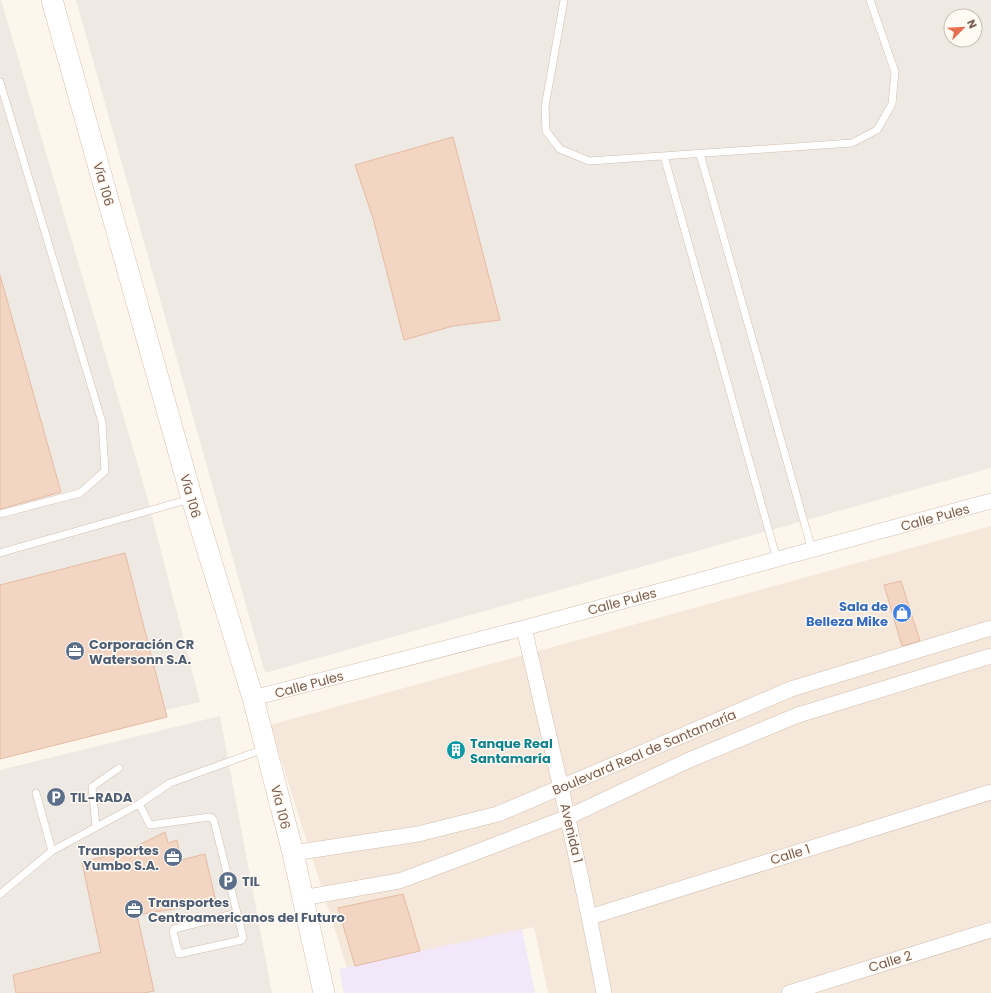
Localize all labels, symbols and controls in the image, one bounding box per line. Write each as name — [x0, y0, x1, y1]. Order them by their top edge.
north arrow — [943, 8, 983, 48]
text: N — [963, 17, 981, 31]
street label: Vía 106 — [88, 160, 119, 208]
street label: Vía 106 — [175, 472, 206, 520]
street label: Calle Pules — [899, 499, 972, 536]
street label: Calle Pules — [586, 583, 659, 620]
place label: Sala de Belleza Mike — [806, 597, 888, 631]
shop icon: Sala de Belleza Mike — [891, 602, 913, 624]
place label: Corporación CR Watersonn S.A. — [89, 635, 194, 669]
office icon: Corporación CR Watersonn S.A. — [64, 640, 86, 662]
street label: Calle Pules — [273, 666, 346, 703]
street label: Boulevard Real de Santamaría — [549, 705, 739, 800]
place label: Tanque Real Santamaría — [470, 734, 553, 768]
building icon: Tanque Real Santamaría — [445, 739, 467, 761]
street label: Vía 106 — [266, 783, 295, 831]
parking icon: TIL-RADA — [45, 786, 67, 808]
place label: TIL-RADA — [70, 788, 133, 807]
street label: Avenida 1 — [555, 801, 588, 865]
street label: Calle 1 — [768, 839, 812, 870]
place label: Transportes Yumbo S.A. — [78, 841, 159, 875]
office icon: Transportes Yumbo S.A. — [162, 846, 184, 868]
parking icon: TIL — [217, 870, 239, 892]
place label: TIL — [242, 872, 260, 891]
place label: Transportes Centroamericanos del Futuro — [148, 893, 345, 927]
office icon: Transportes Centroamericanos del Futuro — [123, 898, 145, 920]
street label: Calle 2 — [866, 946, 914, 977]

